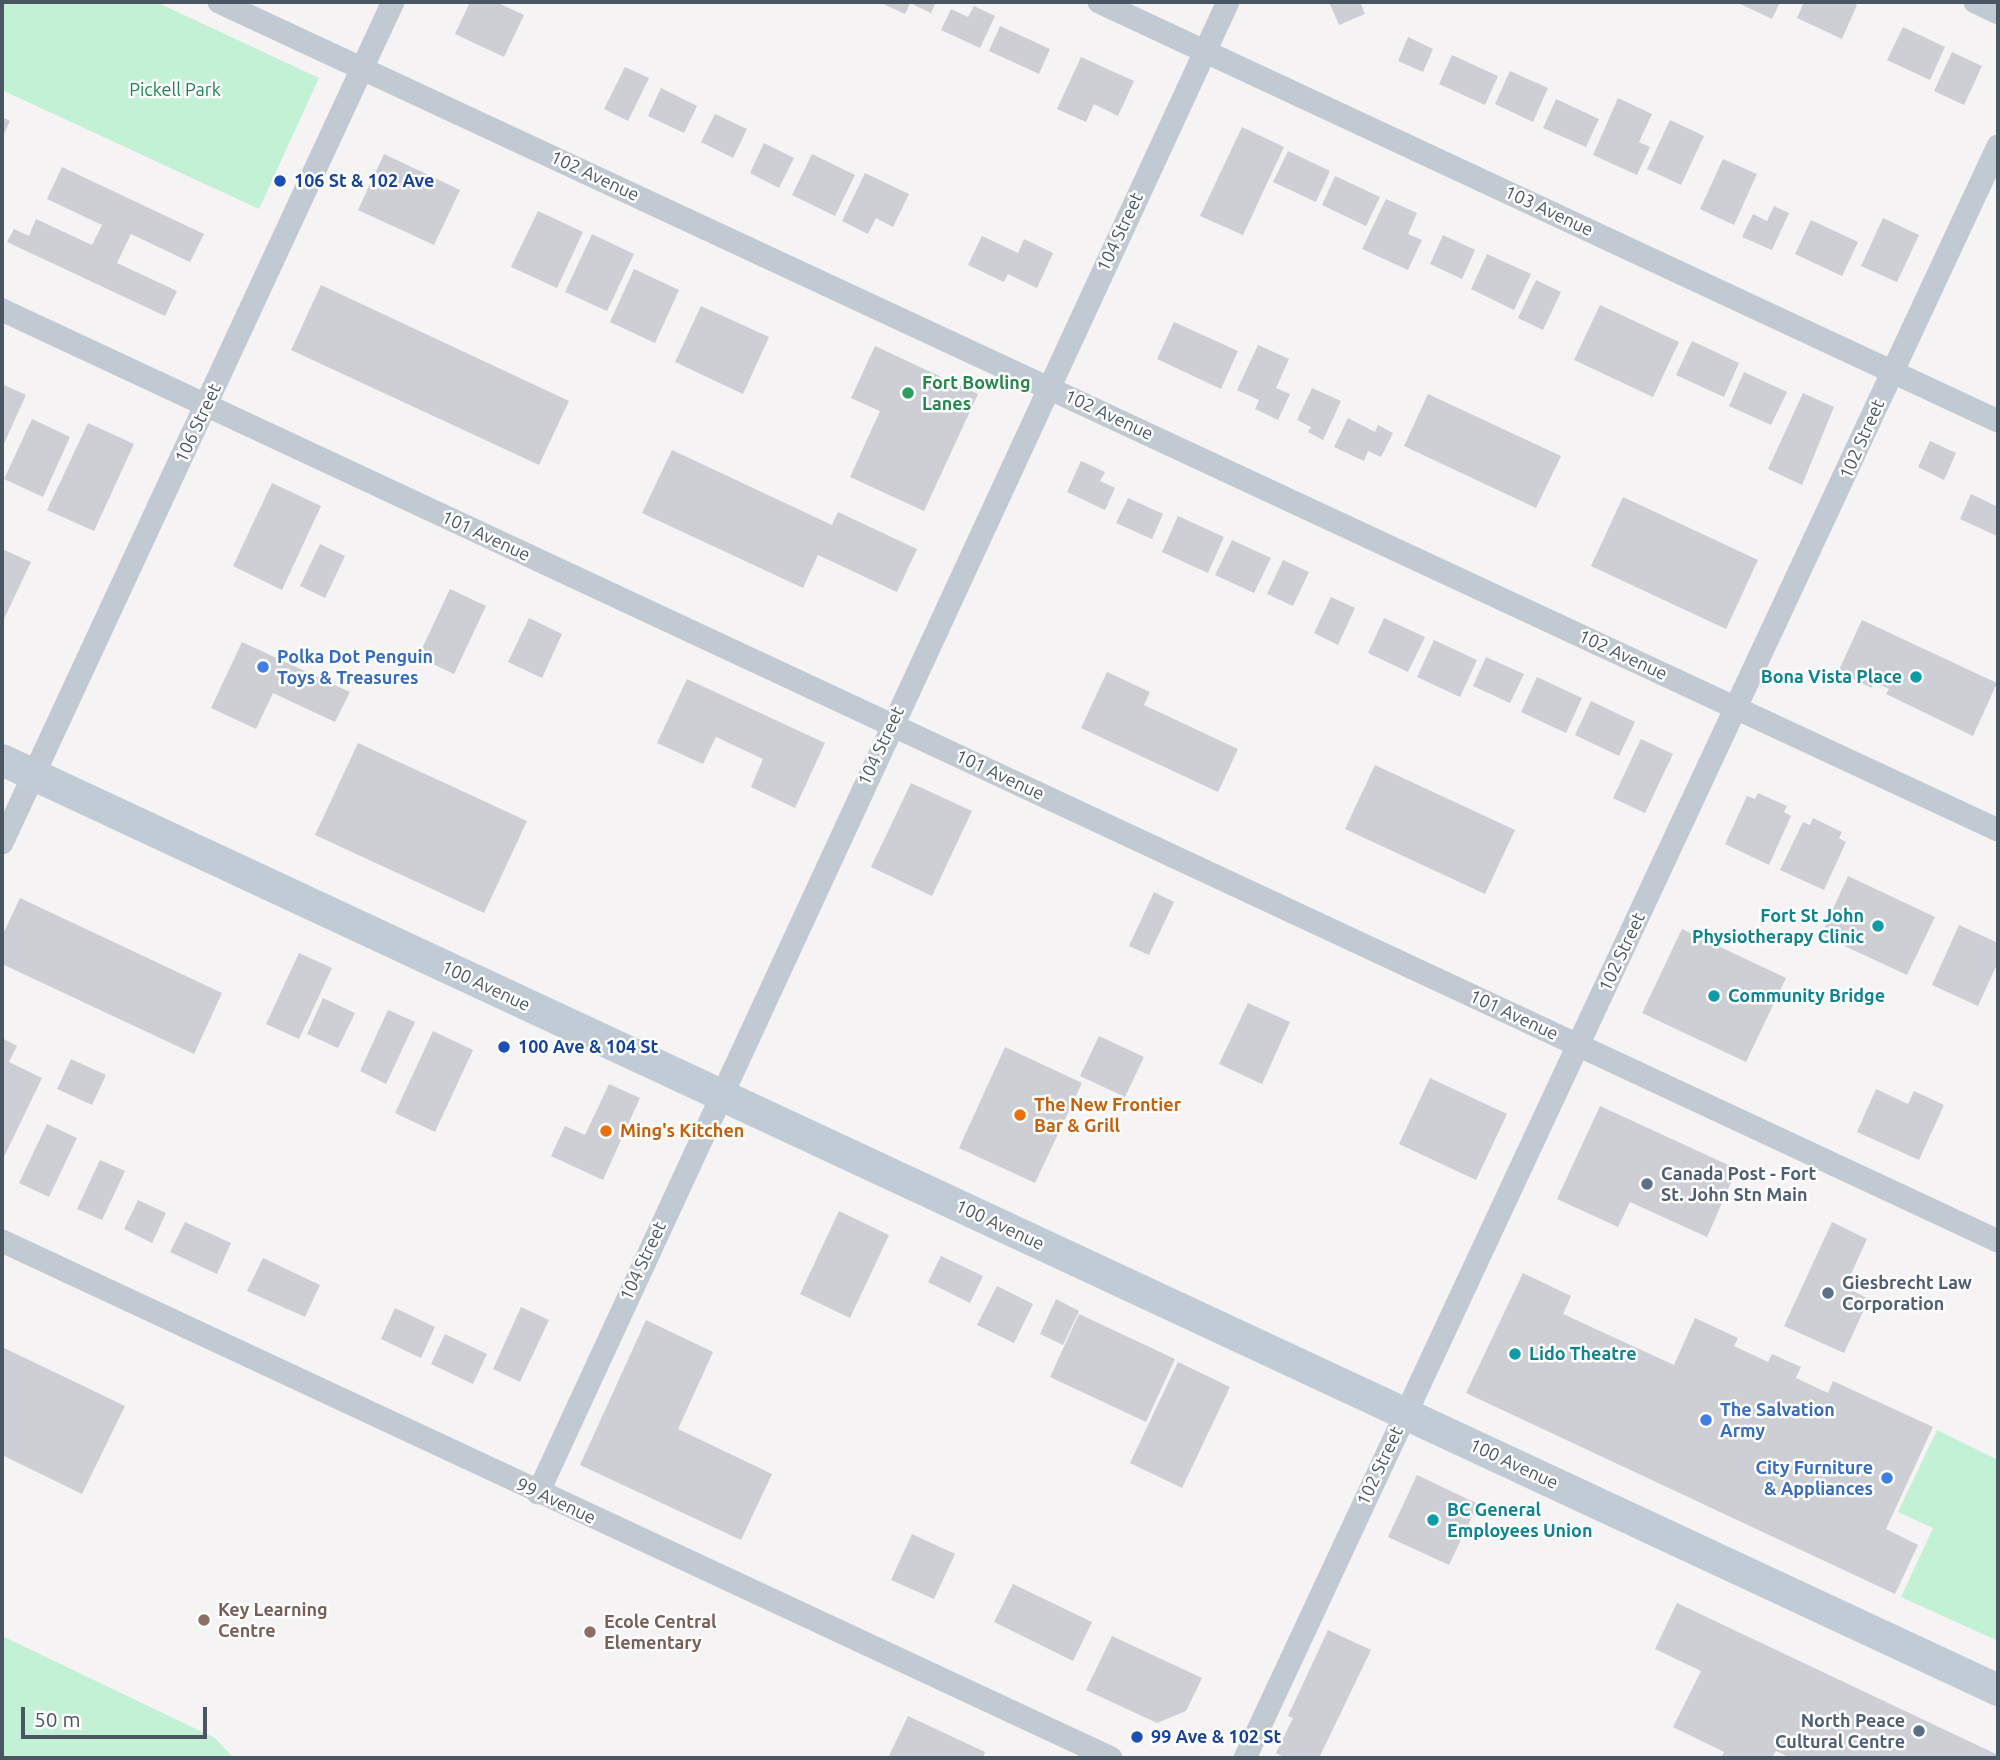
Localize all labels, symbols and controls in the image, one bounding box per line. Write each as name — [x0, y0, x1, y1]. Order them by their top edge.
park label: Pickell Park — [129, 79, 221, 101]
street label: 102 Avenue — [547, 146, 643, 206]
place label: 106 St & 102 Ave — [294, 170, 434, 192]
marker: 106 St & 102 Ave — [272, 173, 288, 189]
street label: 103 Avenue — [1501, 181, 1597, 241]
street label: 104 Street — [1092, 189, 1148, 275]
place label: Fort Bowling Lanes — [922, 372, 1031, 414]
street label: 106 Street — [170, 380, 226, 466]
marker: Fort Bowling Lanes — [900, 385, 916, 401]
street label: 102 Avenue — [1061, 385, 1157, 445]
street label: 102 Street — [1835, 396, 1889, 482]
street label: 101 Avenue — [438, 506, 534, 566]
street label: 102 Avenue — [1575, 625, 1671, 685]
place label: Polka Dot Penguin Toys & Treasures — [277, 646, 433, 688]
marker: Polka Dot Penguin Toys & Treasures — [255, 659, 271, 675]
place label: Bona Vista Place — [1761, 666, 1902, 688]
marker: Bona Vista Place — [1908, 669, 1924, 685]
street label: 104 Street — [853, 703, 909, 789]
street label: 101 Avenue — [952, 745, 1048, 805]
place label: Fort St John Physiotherapy Clinic — [1692, 905, 1864, 948]
street label: 102 Street — [1594, 909, 1650, 995]
marker: Fort St John Physiotherapy Clinic — [1870, 918, 1886, 934]
street label: 100 Avenue — [438, 956, 534, 1016]
street label: 101 Avenue — [1466, 985, 1562, 1045]
place label: Community Bridge — [1728, 985, 1885, 1007]
marker: Community Bridge — [1706, 988, 1722, 1004]
place label: 100 Ave & 104 St — [518, 1036, 658, 1058]
marker: 100 Ave & 104 St — [496, 1039, 512, 1055]
place label: The New Frontier Bar & Grill — [1034, 1094, 1181, 1136]
marker: The New Frontier Bar & Grill — [1012, 1107, 1028, 1123]
place label: Ming's Kitchen — [620, 1120, 744, 1142]
marker: Ming's Kitchen — [598, 1123, 614, 1139]
place label: Canada Post - Fort St. John Stn Main — [1661, 1163, 1816, 1206]
marker: Canada Post - Fort St. John Stn Main — [1639, 1176, 1655, 1192]
street label: 100 Avenue — [952, 1195, 1048, 1255]
street label: 104 Street — [615, 1218, 671, 1304]
place label: Giesbrecht Law Corporation — [1842, 1272, 1972, 1314]
marker: Giesbrecht Law Corporation — [1820, 1285, 1836, 1301]
place label: Lido Theatre — [1529, 1343, 1637, 1365]
marker: Lido Theatre — [1507, 1346, 1523, 1362]
place label: The Salvation Army — [1720, 1399, 1835, 1442]
marker: The Salvation Army — [1698, 1412, 1714, 1428]
street label: 102 Street — [1352, 1423, 1408, 1509]
street label: 100 Avenue — [1466, 1434, 1562, 1494]
place label: City Furniture & Appliances — [1756, 1457, 1873, 1500]
marker: City Furniture & Appliances — [1879, 1470, 1895, 1486]
street label: 99 Avenue — [513, 1473, 599, 1529]
place label: BC General Employees Union — [1447, 1499, 1592, 1542]
marker: BC General Employees Union — [1425, 1512, 1441, 1528]
place label: Key Learning Centre — [218, 1599, 328, 1642]
place label: Ecole Central Elementary — [604, 1611, 716, 1654]
marker: Key Learning Centre — [196, 1612, 212, 1628]
marker: Ecole Central Elementary — [582, 1624, 598, 1640]
scale bar — [24, 1694, 210, 1738]
text: 50 m — [34, 1707, 81, 1731]
place label: North Peace Cultural Centre — [1775, 1710, 1905, 1752]
marker: North Peace Cultural Centre — [1911, 1723, 1927, 1739]
place label: 99 Ave & 102 St — [1151, 1726, 1281, 1748]
marker: 99 Ave & 102 St — [1129, 1729, 1145, 1745]

